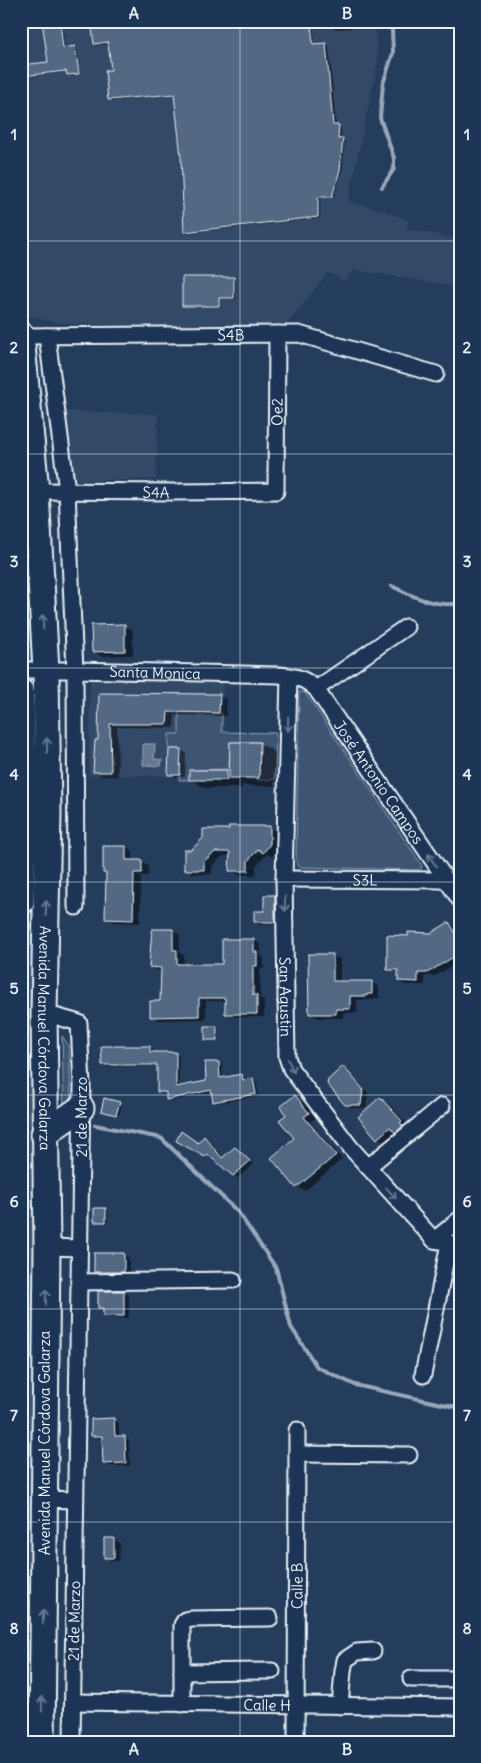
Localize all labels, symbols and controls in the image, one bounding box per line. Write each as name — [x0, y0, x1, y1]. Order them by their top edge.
text: A — [129, 3, 139, 23]
text: B — [342, 3, 353, 23]
text: 1 — [11, 124, 17, 144]
text: 1 — [464, 124, 470, 144]
street label: S4B — [218, 325, 245, 344]
text: 2 — [10, 337, 19, 357]
text: 2 — [463, 337, 472, 357]
street label: Oe2 — [267, 398, 286, 426]
street label: S4A — [143, 482, 170, 501]
text: 3 — [9, 551, 19, 571]
text: 3 — [462, 551, 472, 571]
one-way arrow — [39, 614, 48, 630]
street label: Santa Monica — [109, 661, 201, 683]
one-way arrow — [283, 716, 293, 732]
street label: José Antonio Campos — [330, 716, 428, 847]
one-way arrow — [42, 737, 52, 754]
text: 4 — [9, 764, 19, 784]
text: 4 — [462, 764, 472, 784]
one-way arrow — [427, 853, 437, 867]
street label: S3L — [352, 870, 378, 889]
one-way arrow — [280, 896, 290, 912]
one-way arrow — [41, 900, 51, 916]
street label: Avenida Manuel Córdova Galarza — [34, 925, 55, 1151]
street label: San Agustin — [276, 957, 296, 1037]
text: 5 — [9, 978, 19, 998]
text: 5 — [462, 978, 472, 998]
one-way arrow — [286, 1058, 296, 1073]
street label: 21 de Marzo — [72, 1077, 91, 1157]
one-way arrow — [386, 1186, 397, 1199]
text: 6 — [9, 1191, 19, 1211]
text: 6 — [462, 1191, 472, 1211]
one-way arrow — [41, 1290, 51, 1306]
street label: Avenida Manuel Córdova Galarza — [35, 1330, 54, 1555]
text: 7 — [10, 1405, 18, 1425]
text: 7 — [463, 1405, 471, 1425]
street label: Calle B — [287, 1563, 306, 1609]
street label: 21 de Marzo — [64, 1581, 84, 1661]
one-way arrow — [38, 1610, 48, 1626]
text: 8 — [9, 1618, 19, 1638]
text: 8 — [462, 1618, 472, 1638]
street label: Calle H — [243, 1695, 291, 1714]
one-way arrow — [37, 1696, 47, 1712]
text: A — [129, 1739, 139, 1759]
text: B — [342, 1739, 353, 1759]

